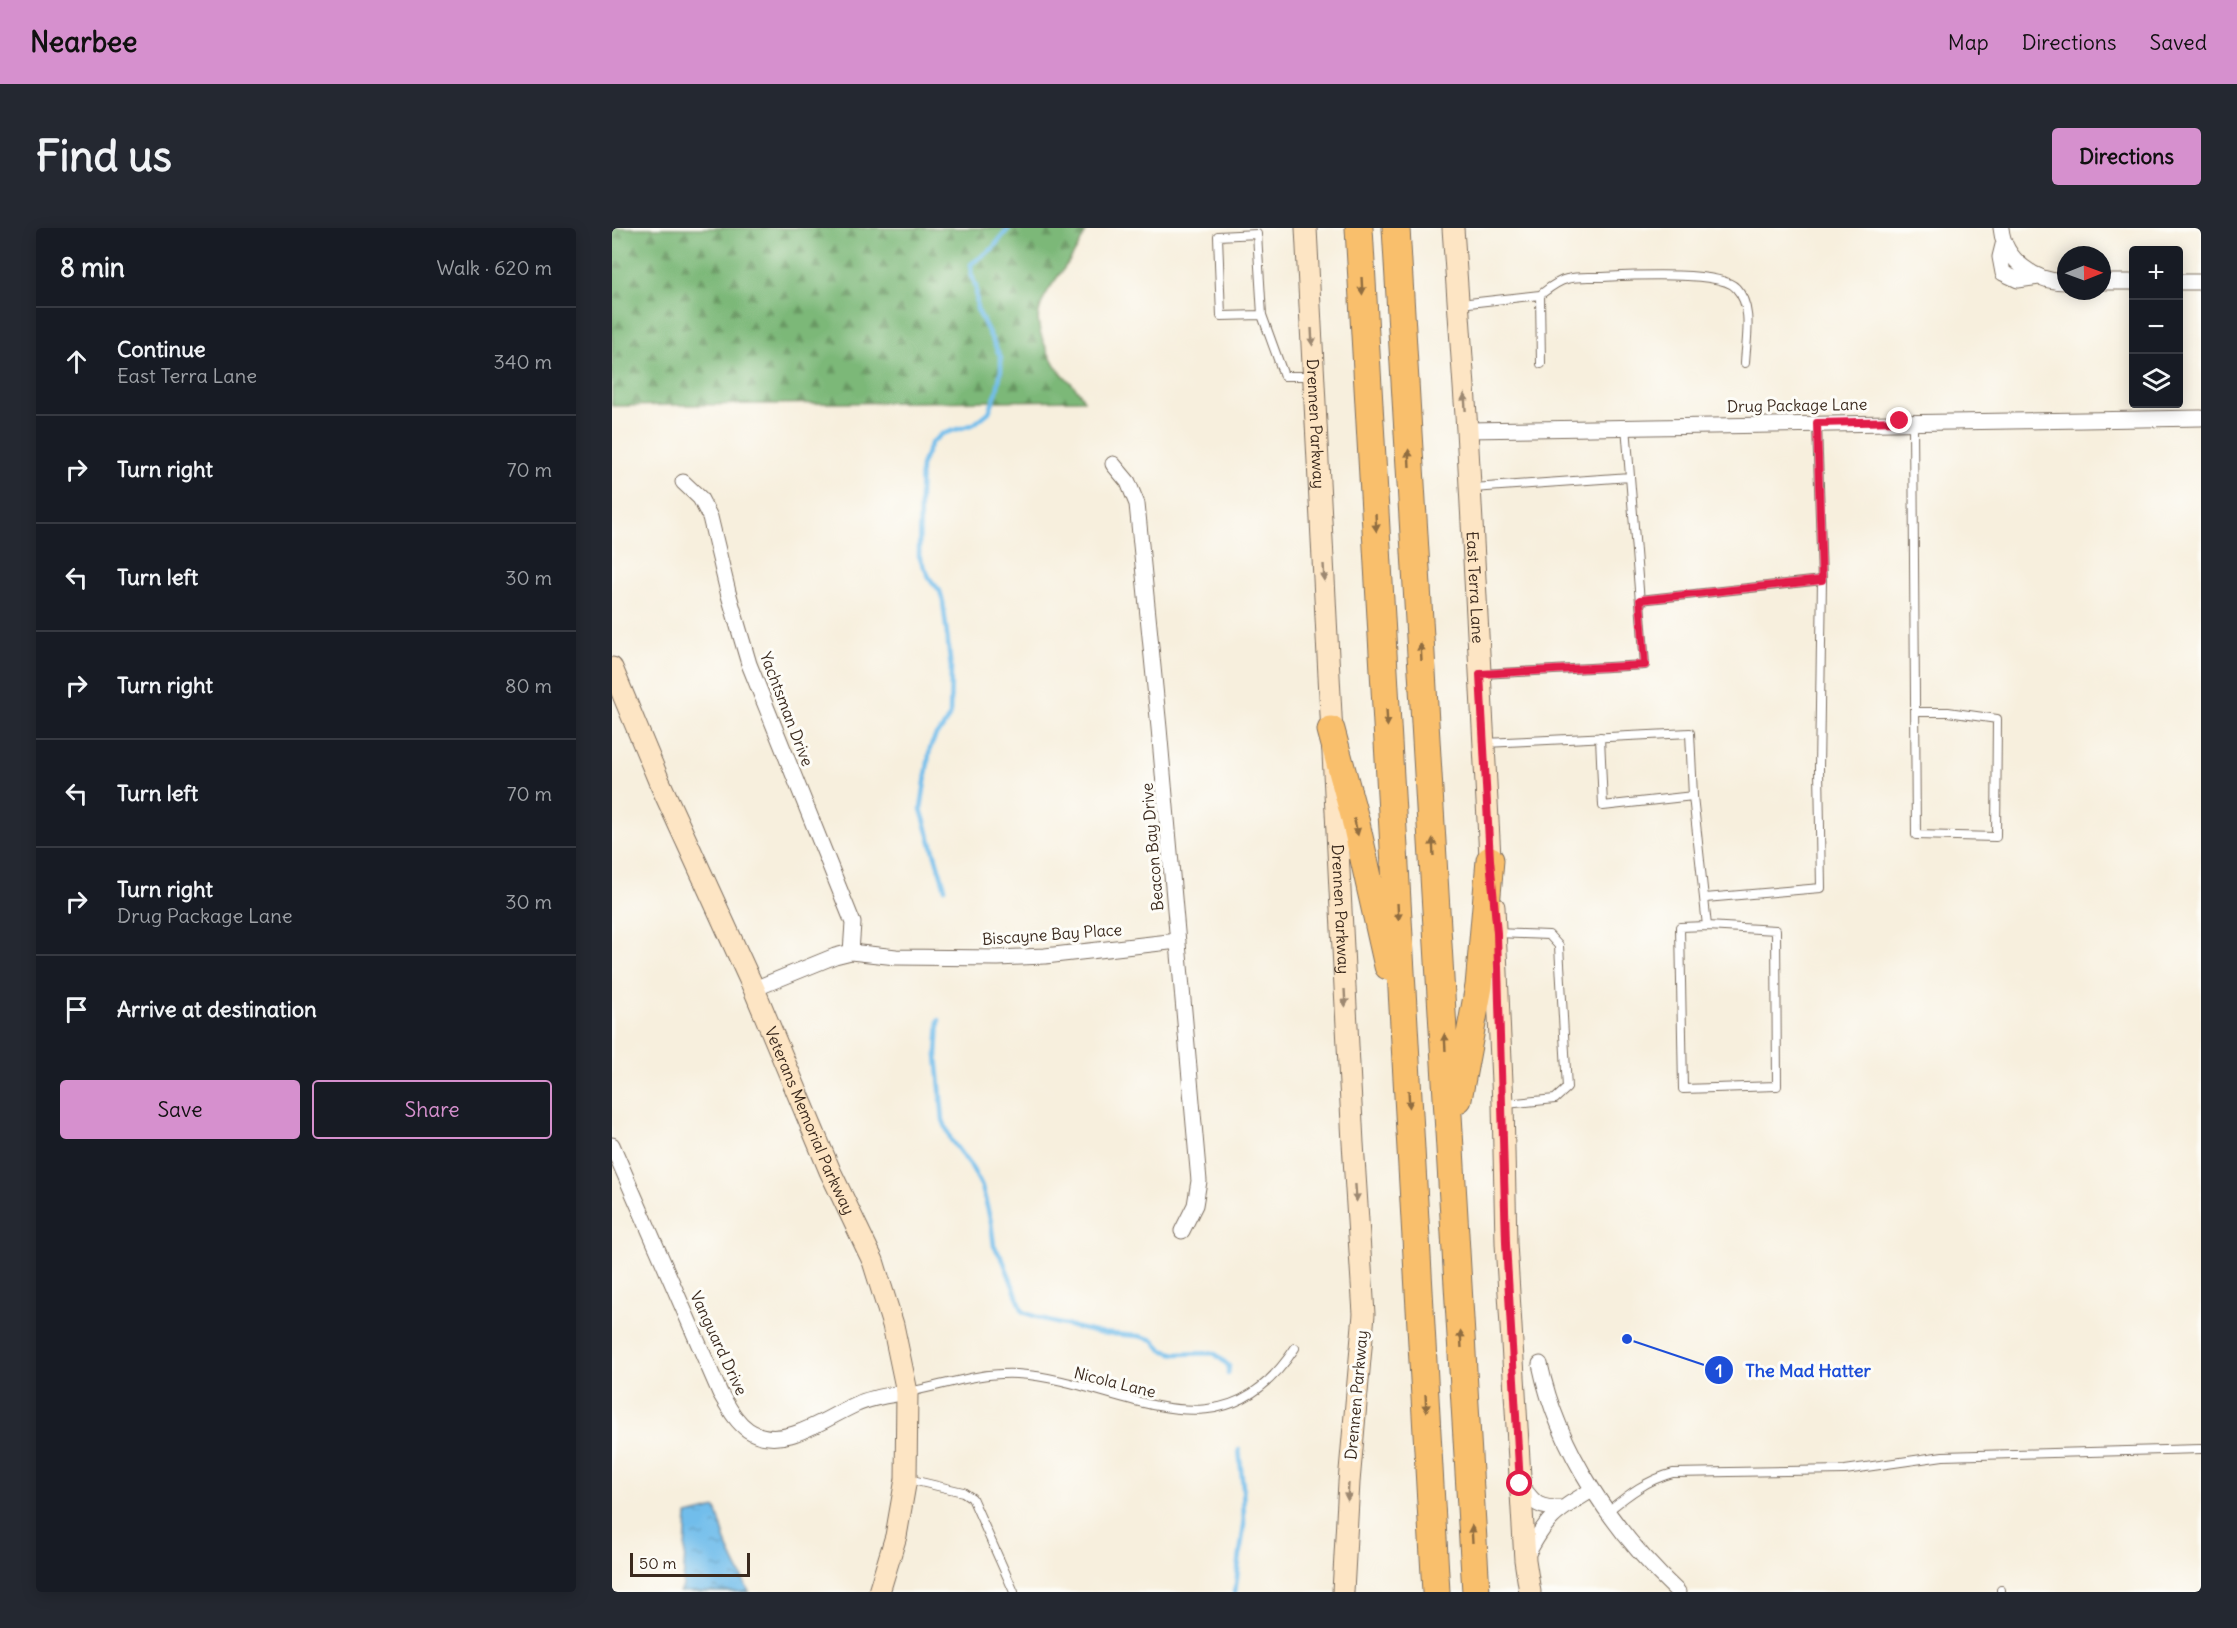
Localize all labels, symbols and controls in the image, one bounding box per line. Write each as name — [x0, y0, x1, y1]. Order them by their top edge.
text: Nearbee — [30, 24, 137, 60]
text: Map — [1948, 29, 1989, 56]
text: Directions — [2022, 29, 2116, 56]
text: Saved — [2149, 29, 2207, 56]
button: Directions — [2052, 128, 2201, 185]
text: Find us — [36, 130, 172, 182]
north arrow — [2057, 246, 2111, 300]
map controls — [2129, 246, 2183, 408]
button: + — [2129, 246, 2183, 300]
text: 8 min — [60, 251, 125, 284]
text: Walk · 620 m — [436, 255, 552, 280]
one-way arrow — [1358, 277, 1367, 296]
button: − — [2129, 300, 2183, 354]
one-way arrow — [1307, 327, 1316, 346]
text: Continue — [117, 335, 206, 363]
icon: ahead — [60, 345, 93, 378]
text: 340 m — [494, 349, 552, 374]
button: layers — [2129, 354, 2183, 408]
street label: Drennen Parkway — [1303, 358, 1329, 489]
text: East Terra Lane — [117, 363, 257, 388]
one-way arrow — [1460, 392, 1469, 411]
street label: Drug Package Lane — [1727, 394, 1867, 416]
route end — [1886, 407, 1912, 433]
one-way arrow — [1405, 448, 1414, 467]
icon: right — [60, 453, 93, 486]
text: Turn right — [117, 455, 213, 483]
text: 70 m — [507, 457, 552, 482]
one-way arrow — [1371, 514, 1381, 533]
street label: East Terra Lane — [1462, 531, 1488, 644]
icon: left — [60, 561, 93, 594]
text: Turn left — [117, 563, 198, 591]
one-way arrow — [1319, 564, 1328, 583]
text: 30 m — [505, 565, 552, 590]
one-way arrow — [1416, 643, 1426, 662]
street label: Yachtsman Drive — [756, 649, 818, 769]
icon: right — [60, 669, 93, 702]
text: Turn right — [117, 671, 213, 699]
text: 80 m — [505, 673, 552, 698]
one-way arrow — [1382, 708, 1392, 727]
icon: left — [60, 777, 93, 810]
text: Turn left — [117, 779, 198, 807]
text: 70 m — [507, 781, 552, 806]
street label: Beacon Bay Drive — [1136, 782, 1168, 912]
one-way arrow — [1352, 818, 1362, 836]
one-way arrow — [1428, 837, 1437, 856]
street label: Drennen Parkway — [1328, 844, 1354, 975]
text: Turn right — [117, 875, 213, 903]
icon: right — [60, 885, 93, 918]
text: 30 m — [505, 889, 552, 914]
text: Drug Package Lane — [117, 903, 293, 928]
one-way arrow — [1393, 903, 1403, 922]
street label: Biscayne Bay Place — [981, 919, 1123, 949]
one-way arrow — [1341, 988, 1350, 1007]
icon: arrive — [60, 993, 93, 1026]
text: Arrive at destination — [117, 995, 317, 1023]
street label: Veterans Memorial Parkway — [761, 1024, 859, 1218]
one-way arrow — [1440, 1032, 1449, 1051]
button: Save — [60, 1080, 300, 1139]
button: Share — [312, 1080, 552, 1139]
one-way arrow — [1404, 1090, 1413, 1109]
one-way arrow — [1352, 1183, 1361, 1202]
street label: Vanguard Drive — [686, 1288, 752, 1398]
street label: Drennen Parkway — [1340, 1329, 1372, 1461]
one-way arrow — [1456, 1329, 1465, 1348]
callout: The Mad Hatter — [1704, 1352, 1883, 1388]
text: 1 — [1715, 1359, 1723, 1382]
text: The Mad Hatter — [1745, 1359, 1871, 1382]
street label: Nicola Lane — [1072, 1362, 1158, 1402]
one-way arrow — [1421, 1394, 1430, 1413]
route start — [1506, 1470, 1532, 1496]
one-way arrow — [1343, 1482, 1353, 1501]
one-way arrow — [1468, 1524, 1477, 1543]
scale bar — [630, 1550, 750, 1578]
text: 50 m — [639, 1553, 677, 1573]

